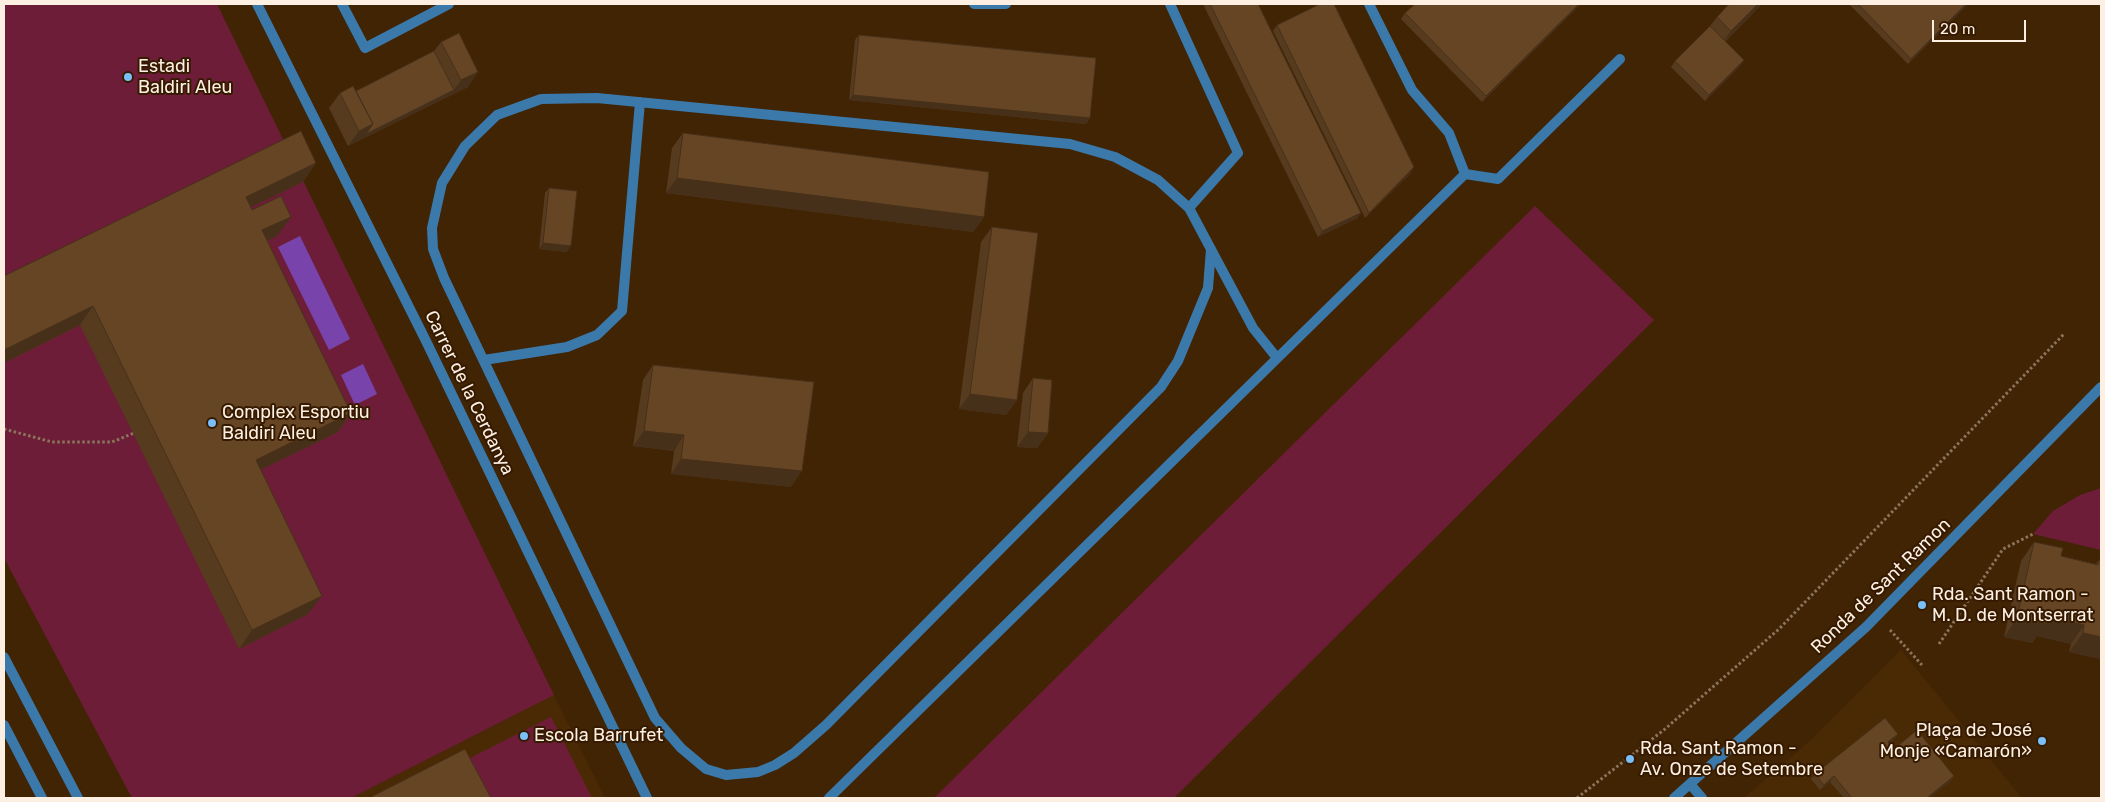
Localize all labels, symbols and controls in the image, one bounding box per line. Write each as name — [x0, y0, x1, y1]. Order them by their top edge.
scale bar — [1935, 10, 2029, 42]
text: 20 m — [1940, 20, 1975, 38]
place label: Estadi Baldiri Aleu — [138, 56, 232, 98]
marker: Estadi Baldiri Aleu — [122, 71, 134, 83]
street label: Carrer de la Cerdanya — [420, 307, 518, 479]
place label: Complex Esportiu Baldiri Aleu — [222, 402, 370, 444]
marker: Complex Esportiu Baldiri Aleu — [206, 417, 218, 429]
street label: Ronda de Sant Ramon — [1807, 514, 1955, 658]
place label: Rda. Sant Ramon - M. D. de Montserrat — [1932, 584, 2093, 626]
marker: Rda. Sant Ramon - M. D. de Montserrat — [1916, 599, 1928, 611]
place label: Plaça de José Monje «Camarón» — [1880, 720, 2032, 762]
place label: Escola Barrufet — [534, 725, 663, 747]
marker: Escola Barrufet — [518, 730, 530, 742]
marker: Plaça de José Monje «Camarón» — [2036, 735, 2048, 747]
place label: Rda. Sant Ramon - Av. Onze de Setembre — [1640, 738, 1823, 781]
marker: Rda. Sant Ramon - Av. Onze de Setembre — [1624, 753, 1636, 765]

